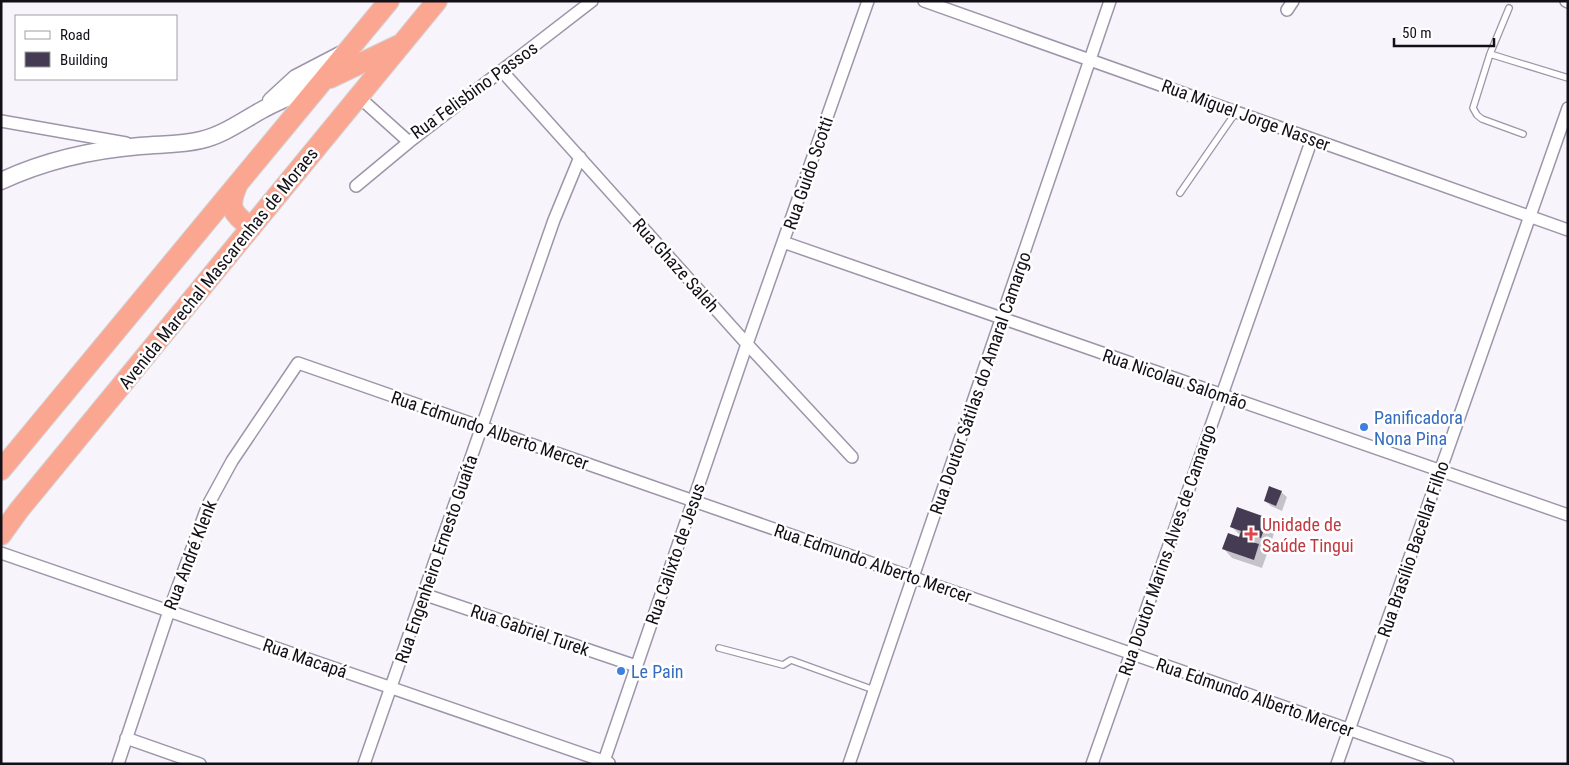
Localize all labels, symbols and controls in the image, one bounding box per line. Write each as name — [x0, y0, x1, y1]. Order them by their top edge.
legend — [15, 15, 178, 80]
scale bar — [1394, 15, 1494, 47]
text: 50 m — [1402, 24, 1432, 42]
text: Road — [60, 26, 90, 44]
street label: Rua Felisbino Passos — [407, 37, 541, 143]
text: Building — [60, 51, 108, 69]
street label: Rua Miguel Jorge Nasser — [1159, 75, 1334, 155]
street label: Rua Guido Scotti — [779, 114, 837, 232]
street label: Avenida Marechal Mascarenhas de Moraes — [114, 143, 322, 393]
street label: Rua Ghaze Saleh — [629, 214, 723, 316]
street label: Rua Doutor Sátilas do Amaral Camargo — [925, 249, 1035, 517]
street label: Rua Nicolau Salomão — [1100, 344, 1250, 414]
street label: Rua Edmundo Alberto Mercer — [389, 386, 592, 474]
place label: Panificadora Nona Pina — [1374, 407, 1463, 449]
marker: Panificadora Nona Pina — [1358, 421, 1370, 433]
street label: Rua Doutor Marins Alves de Camargo — [1114, 422, 1220, 678]
street label: Rua Engenheiro Ernesto Guaíta — [390, 452, 482, 666]
street label: Rua Brasílio Bacellar Filho — [1373, 458, 1453, 640]
street label: Rua Calixto de Jesus — [641, 481, 709, 627]
street label: Rua André Klenk — [159, 497, 221, 613]
place label: Unidade de Saúde Tingui — [1262, 514, 1354, 556]
street label: Rua Edmundo Alberto Mercer — [772, 519, 975, 607]
marker: Unidade de Saúde Tingui — [1244, 527, 1258, 541]
street label: Rua Gabriel Turek — [468, 600, 592, 660]
street label: Rua Macapá — [260, 634, 350, 682]
street label: Rua Edmundo Alberto Mercer — [1154, 653, 1357, 741]
place label: Le Pain — [631, 661, 683, 682]
marker: Le Pain — [615, 665, 627, 677]

